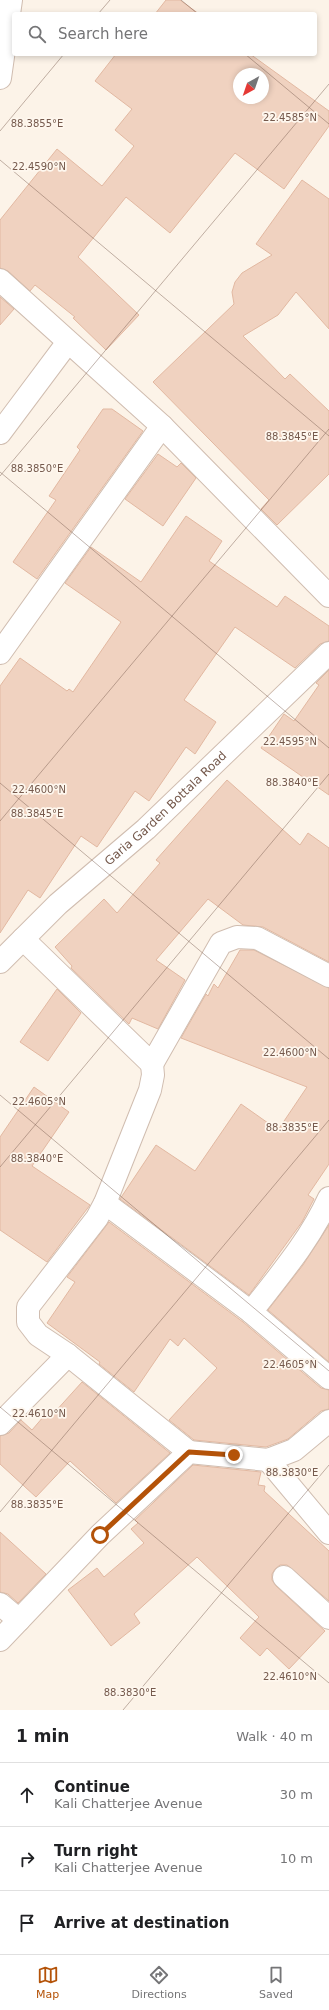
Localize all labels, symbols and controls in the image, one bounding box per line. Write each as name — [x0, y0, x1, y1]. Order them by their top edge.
search box — [12, 12, 317, 56]
icon: search — [26, 23, 48, 45]
text: Search here — [58, 25, 148, 43]
north arrow — [233, 68, 269, 104]
text: 22.4585°N — [263, 112, 317, 123]
text: 88.3855°E — [11, 118, 63, 129]
text: 22.4590°N — [12, 161, 66, 172]
text: 88.3845°E — [266, 431, 318, 442]
text: 88.3850°E — [11, 463, 63, 474]
text: 22.4595°N — [263, 736, 317, 747]
street label: Garia Garden Bottala Road — [102, 748, 229, 868]
text: 88.3840°E — [266, 777, 318, 788]
text: 22.4600°N — [12, 784, 66, 795]
text: 88.3845°E — [11, 808, 63, 819]
text: 22.4600°N — [263, 1047, 317, 1058]
text: 22.4605°N — [12, 1096, 66, 1107]
text: 88.3835°E — [266, 1122, 318, 1133]
text: 88.3840°E — [11, 1153, 63, 1164]
text: 22.4605°N — [263, 1359, 317, 1370]
text: 22.4610°N — [12, 1408, 66, 1419]
route end — [225, 1446, 243, 1464]
text: 88.3830°E — [266, 1467, 318, 1478]
text: 88.3835°E — [11, 1499, 63, 1510]
route start — [91, 1526, 109, 1544]
text: 22.4610°N — [263, 1671, 317, 1682]
text: 88.3830°E — [104, 1687, 156, 1698]
text: 1 min — [16, 1726, 69, 1746]
text: Walk · 40 m — [236, 1729, 313, 1744]
text: Continue — [54, 1778, 130, 1796]
icon: ahead — [16, 1784, 38, 1806]
text: 30 m — [280, 1787, 313, 1802]
text: Kali Chatterjee Avenue — [54, 1796, 202, 1811]
text: Turn right — [54, 1842, 138, 1860]
icon: right — [16, 1848, 38, 1870]
text: 10 m — [280, 1851, 313, 1866]
text: Kali Chatterjee Avenue — [54, 1860, 202, 1875]
icon: arrive — [16, 1912, 38, 1934]
text: Arrive at destination — [54, 1914, 229, 1932]
tab: Map — [36, 1964, 59, 2001]
tab: Directions — [131, 1964, 187, 2001]
tab: Saved — [259, 1964, 293, 2001]

